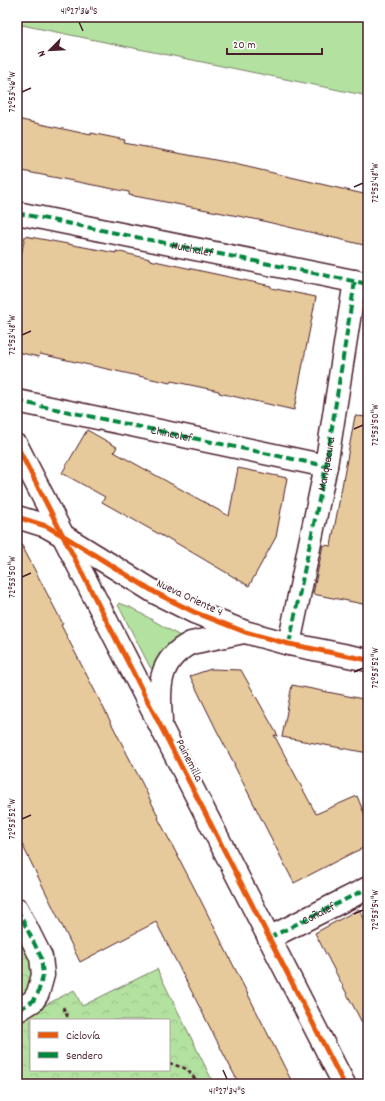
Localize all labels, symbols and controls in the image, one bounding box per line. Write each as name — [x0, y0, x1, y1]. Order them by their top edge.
text: 41°27'36"S — [60, 5, 98, 19]
north arrow — [30, 30, 70, 70]
scale bar — [227, 30, 322, 56]
text: 20 m — [233, 37, 256, 54]
text: N — [34, 47, 51, 59]
text: 72°53'46"W — [6, 71, 20, 112]
text: 72°53'48"W — [369, 163, 383, 203]
street label: Huichalef — [170, 237, 215, 263]
text: 72°53'48"W — [6, 315, 20, 355]
text: 72°53'50"W — [369, 404, 383, 446]
street label: Chincolef — [149, 422, 194, 448]
street label: Manquecura — [314, 436, 340, 492]
text: 72°53'50"W — [6, 556, 20, 598]
street label: Nueva Oriente 4 — [153, 576, 225, 621]
text: 72°53'52"W — [369, 647, 383, 688]
street label: Painemilla — [171, 736, 207, 785]
text: 72°53'52"W — [6, 798, 20, 839]
text: 72°53'54"W — [369, 889, 383, 930]
street label: Coñalef — [299, 899, 339, 930]
legend — [30, 1019, 170, 1071]
text: Ciclovía — [66, 1028, 100, 1045]
text: Sendero — [66, 1048, 103, 1065]
text: 41°27'34"S — [209, 1085, 245, 1099]

